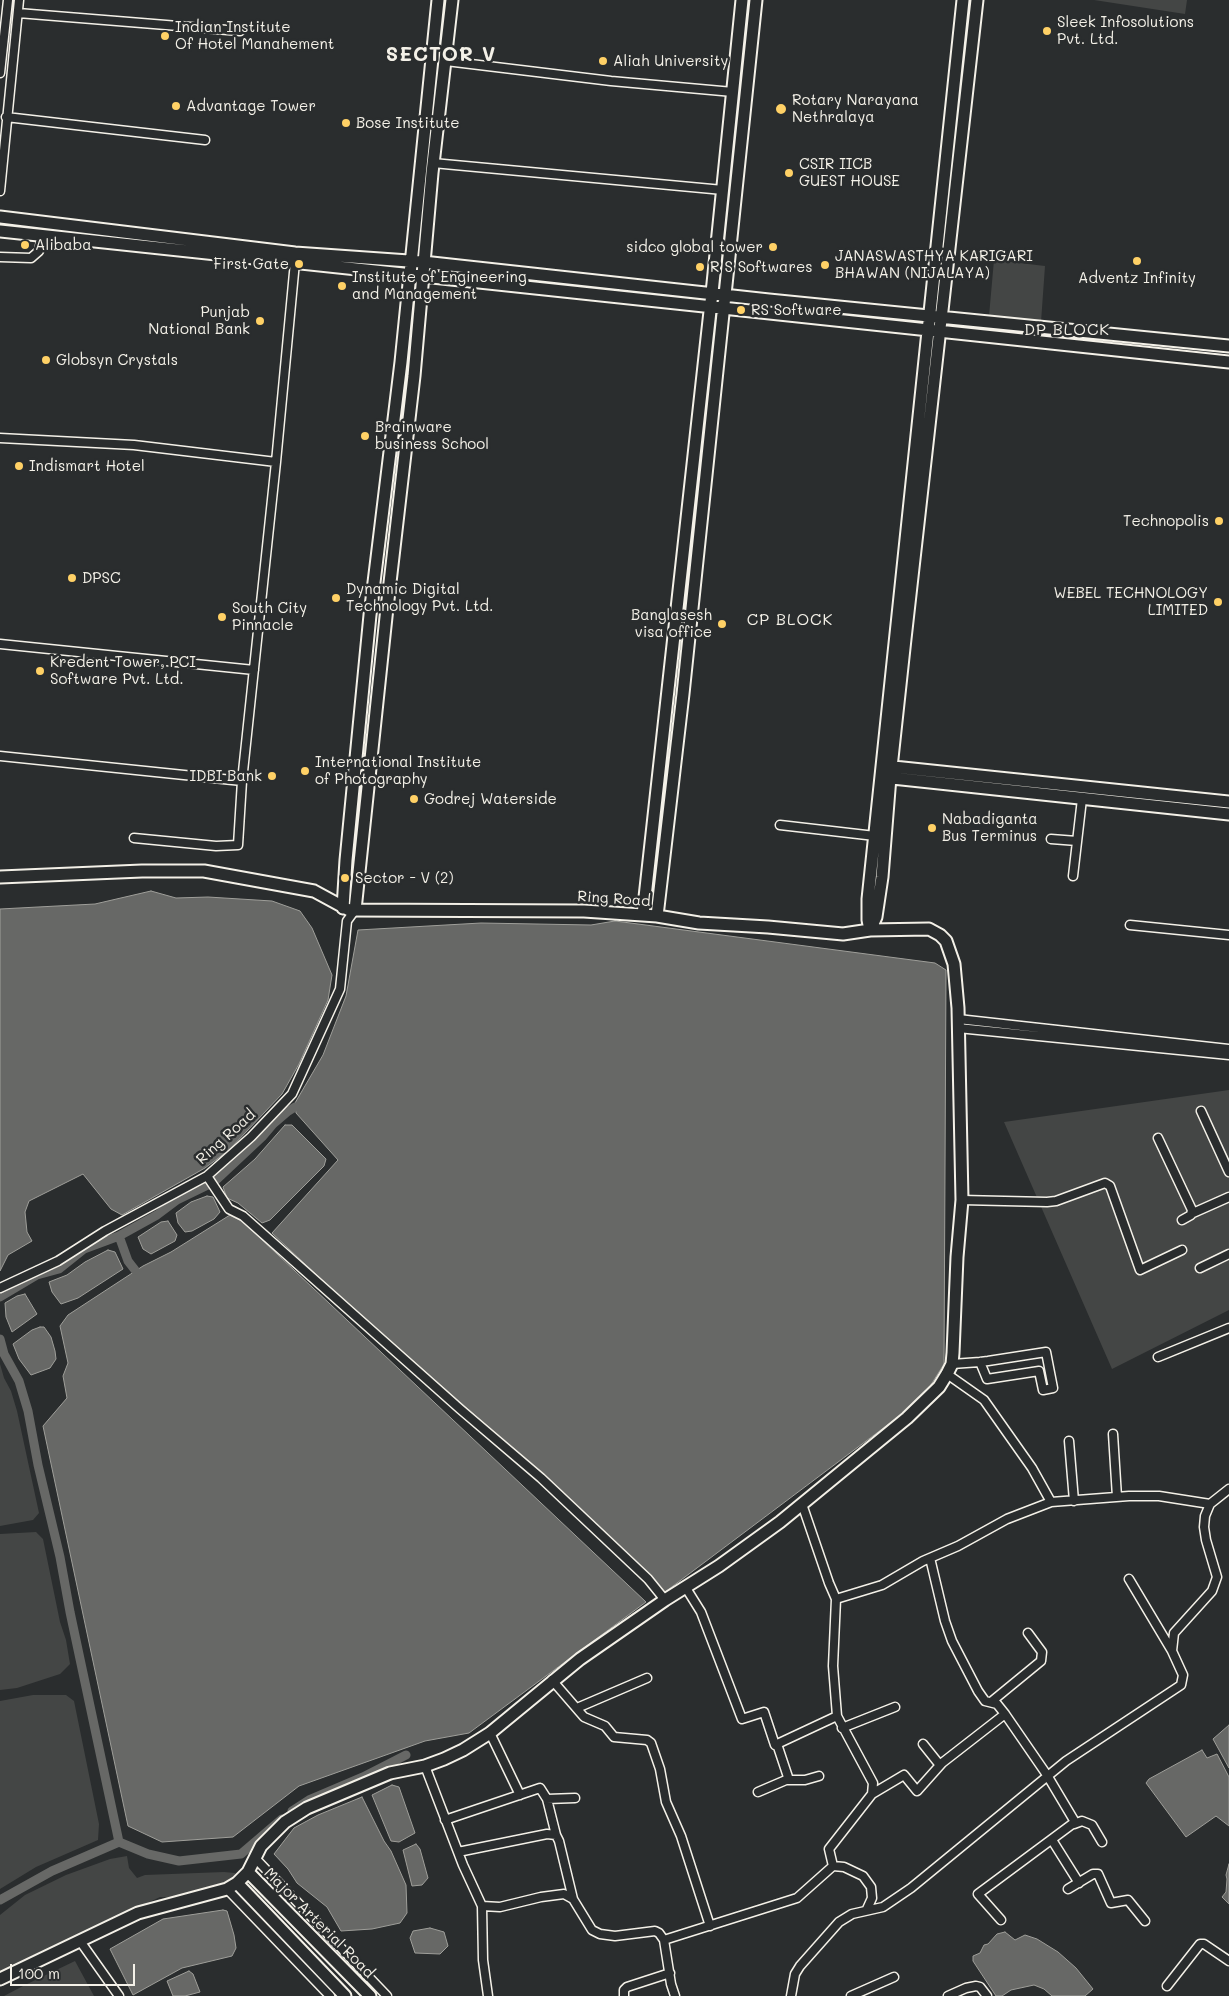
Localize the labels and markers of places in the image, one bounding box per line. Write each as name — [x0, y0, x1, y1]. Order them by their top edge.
place label: Sleek Infosolutions Pvt. Ltd. — [1057, 13, 1194, 48]
place label: Indian Institute Of Hotel Manahement — [175, 18, 334, 53]
marker: Sleek Infosolutions Pvt. Ltd. — [1041, 25, 1053, 37]
marker: Indian Institute Of Hotel Manahement — [159, 30, 171, 42]
place label: Aliah University — [613, 52, 728, 70]
marker: Aliah University — [597, 55, 609, 67]
place label: Rotary Narayana Nethralaya — [792, 91, 919, 126]
place label: Advantage Tower — [186, 97, 316, 115]
marker: Advantage Tower — [170, 100, 182, 112]
marker: Rotary Narayana Nethralaya — [774, 102, 788, 116]
place label: Bose Institute — [356, 114, 460, 132]
marker: Bose Institute — [340, 117, 352, 129]
place label: CSIR IICB GUEST HOUSE — [799, 155, 900, 190]
marker: CSIR IICB GUEST HOUSE — [783, 167, 795, 179]
place label: Alibaba — [35, 236, 92, 254]
place label: sidco global tower — [626, 238, 763, 256]
marker: Alibaba — [19, 239, 31, 251]
marker: sidco global tower — [767, 241, 779, 253]
place label: JANASWASTHYA KARIGARI BHAWAN (NIJALAYA) — [835, 247, 1033, 282]
place label: First Gate — [213, 255, 289, 273]
marker: Adventz Infinity — [1131, 255, 1143, 267]
marker: First Gate — [293, 258, 305, 270]
place label: R S Softwares — [710, 258, 813, 276]
marker: JANASWASTHYA KARIGARI BHAWAN (NIJALAYA) — [819, 259, 831, 271]
marker: R S Softwares — [694, 261, 706, 273]
place label: Institute of Engineering and Management — [352, 268, 527, 303]
place label: Adventz Infinity — [1078, 269, 1196, 287]
marker: Institute of Engineering and Management — [336, 280, 348, 292]
place label: RS Software — [751, 301, 841, 319]
place label: Punjab National Bank — [148, 303, 250, 338]
marker: RS Software — [735, 304, 747, 316]
marker: Punjab National Bank — [254, 315, 266, 327]
place label: Globsyn Crystals — [56, 351, 178, 369]
marker: Globsyn Crystals — [40, 354, 52, 366]
place label: Brainware business School — [375, 418, 489, 453]
marker: Brainware business School — [359, 430, 371, 442]
place label: Indismart Hotel — [29, 457, 145, 475]
marker: Indismart Hotel — [13, 460, 25, 472]
place label: Technopolis — [1123, 512, 1209, 530]
marker: Technopolis — [1213, 515, 1225, 527]
place label: DPSC — [82, 569, 121, 587]
marker: DPSC — [66, 572, 78, 584]
place label: Dynamic Digital Technology Pvt. Ltd. — [346, 580, 493, 615]
place label: WEBEL TECHNOLOGY LIMITED — [1054, 584, 1208, 619]
marker: Dynamic Digital Technology Pvt. Ltd. — [330, 592, 342, 604]
marker: WEBEL TECHNOLOGY LIMITED — [1212, 596, 1224, 608]
place label: South City Pinnacle — [232, 599, 307, 634]
place label: Banglasesh visa office — [631, 606, 712, 641]
marker: South City Pinnacle — [216, 611, 228, 623]
marker: Banglasesh visa office — [716, 618, 728, 630]
place label: Kredent Tower, PCI Software Pvt. Ltd. — [50, 653, 196, 688]
marker: Kredent Tower, PCI Software Pvt. Ltd. — [34, 665, 46, 677]
place label: International Institute of Photography — [315, 753, 481, 788]
marker: International Institute of Photography — [299, 765, 311, 777]
place label: IDBI Bank — [190, 767, 262, 785]
marker: IDBI Bank — [266, 770, 278, 782]
place label: Godrej Waterside — [424, 790, 557, 808]
marker: Godrej Waterside — [408, 793, 420, 805]
place label: Nabadiganta Bus Terminus — [942, 810, 1038, 845]
marker: Nabadiganta Bus Terminus — [926, 822, 938, 834]
place label: Sector - V (2) — [355, 869, 454, 887]
marker: Sector - V (2) — [339, 872, 351, 884]

